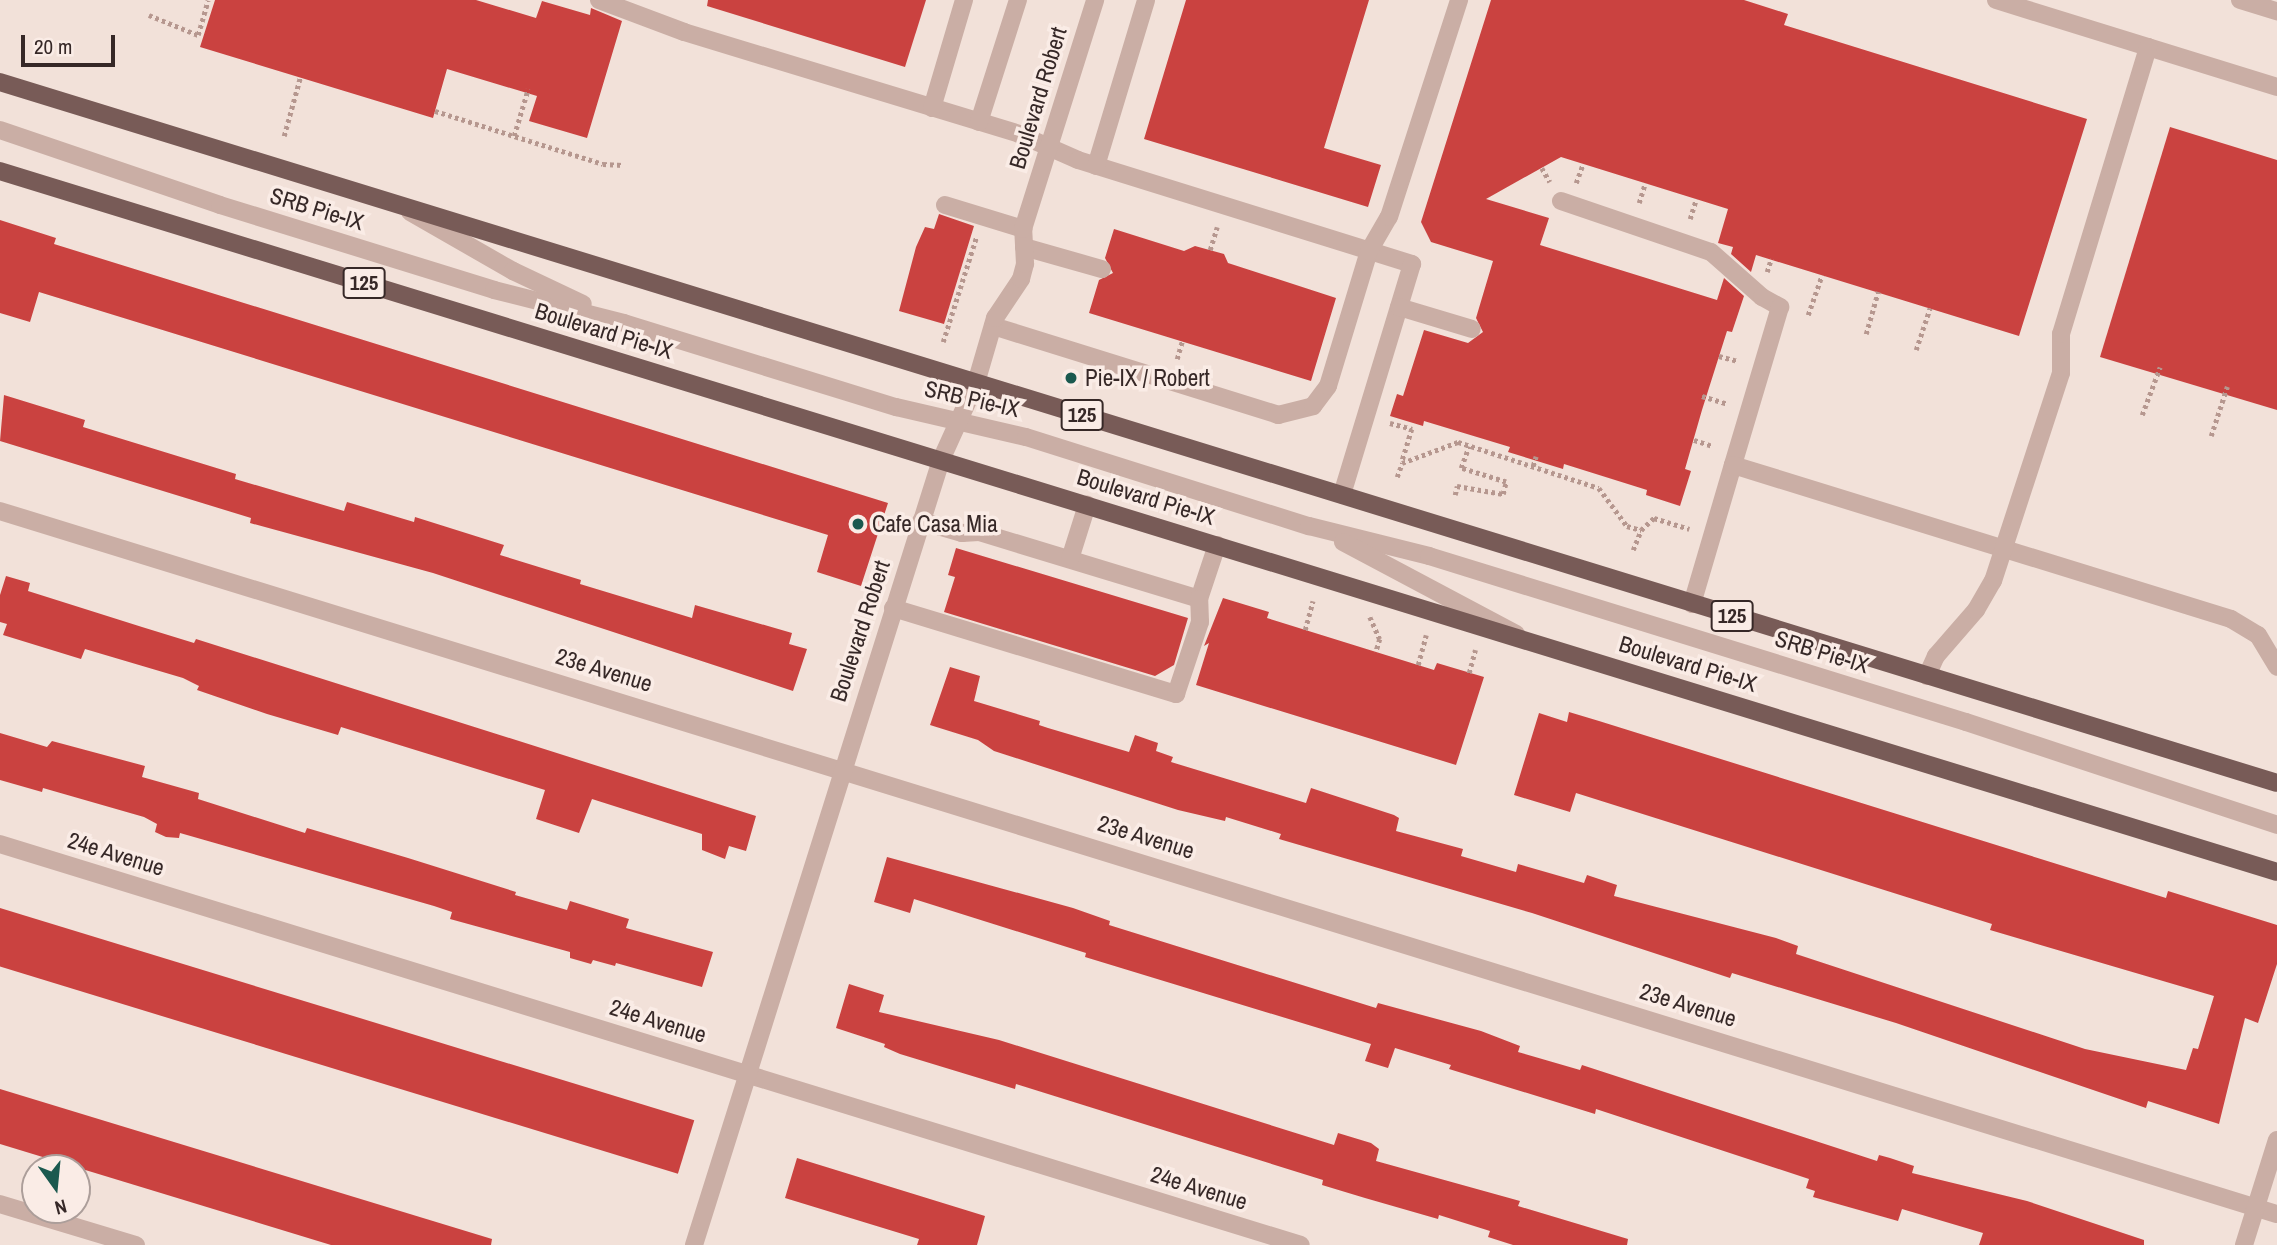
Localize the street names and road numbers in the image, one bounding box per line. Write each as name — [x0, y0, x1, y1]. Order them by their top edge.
street label: Boulevard Robert — [1003, 24, 1073, 172]
street label: SRB Pie-IX — [267, 182, 367, 236]
road number: 125 — [341, 266, 387, 300]
street label: Boulevard Pie-IX — [532, 297, 676, 365]
street label: SRB Pie-IX — [922, 375, 1022, 423]
road number: 125 — [1059, 398, 1105, 432]
street label: Boulevard Pie-IX — [1074, 463, 1218, 531]
street label: Boulevard Robert — [824, 557, 896, 705]
road number: 125 — [1709, 598, 1755, 634]
street label: SRB Pie-IX — [1772, 625, 1872, 679]
street label: Boulevard Pie-IX — [1616, 630, 1760, 698]
street label: 23e Avenue — [552, 642, 656, 698]
street label: 23e Avenue — [1094, 809, 1198, 865]
street label: 24e Avenue — [64, 826, 168, 882]
street label: 23e Avenue — [1636, 977, 1740, 1033]
street label: 24e Avenue — [606, 993, 710, 1049]
street label: 24e Avenue — [1147, 1160, 1251, 1216]

